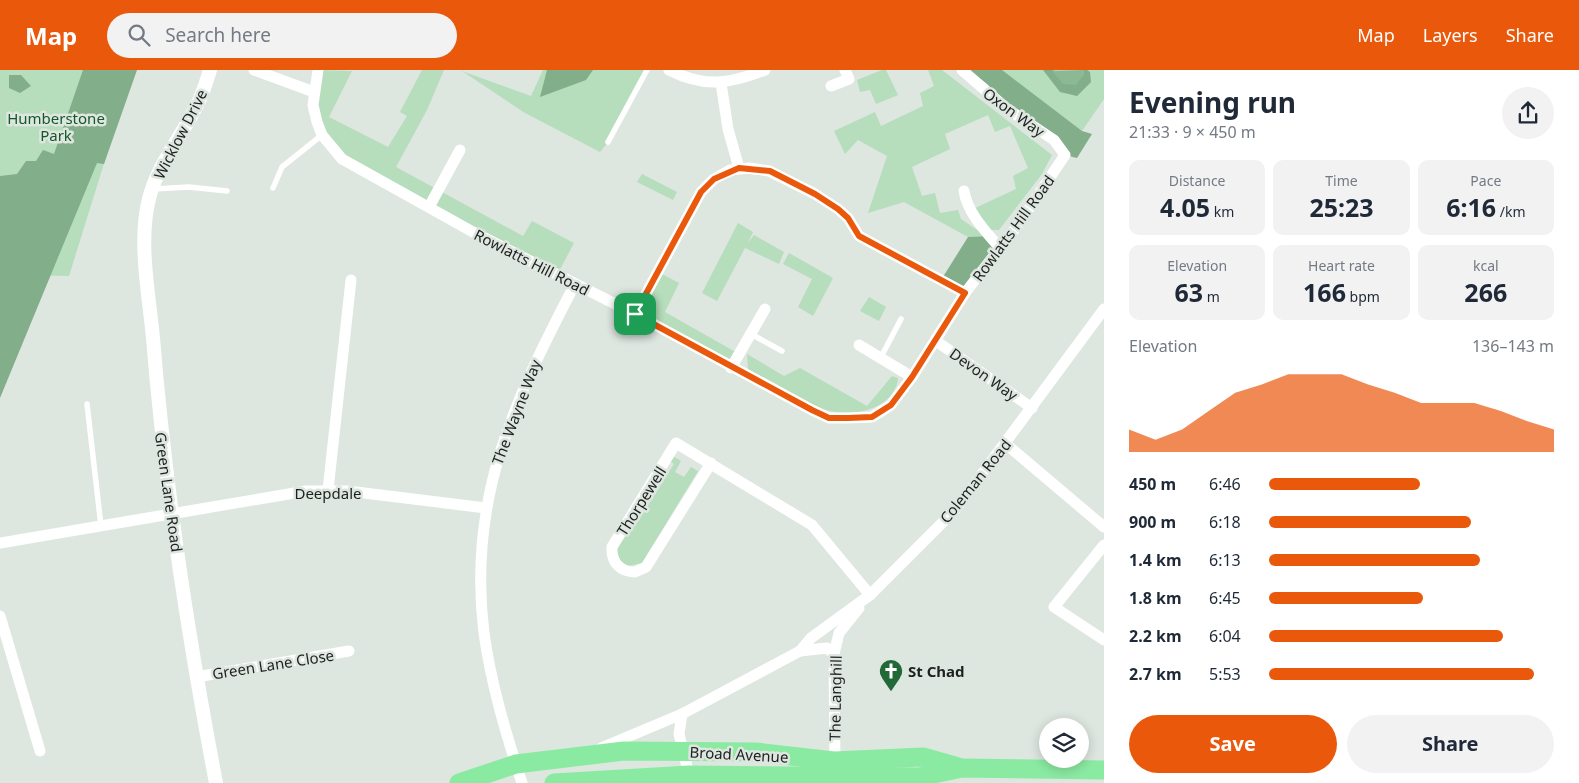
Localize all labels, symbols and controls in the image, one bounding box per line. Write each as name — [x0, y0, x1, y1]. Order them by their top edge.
search box — [107, 13, 457, 58]
text: Map — [25, 19, 77, 52]
icon: search — [125, 21, 153, 49]
text: Search here — [165, 22, 271, 48]
text: Map — [1357, 23, 1395, 47]
text: Layers — [1423, 23, 1478, 47]
text: Share — [1506, 23, 1554, 47]
street label: Oxon Way — [979, 83, 1049, 141]
text: Evening run — [1129, 83, 1296, 121]
street label: Wicklow Drive — [149, 86, 211, 182]
button: share — [1502, 87, 1554, 139]
park label: Humberstone Park — [7, 108, 105, 145]
text: 21:33 · 9 × 450 m — [1129, 121, 1256, 143]
street label: Rowlatts Hill Road — [968, 171, 1058, 285]
text: Distance — [1169, 171, 1226, 190]
text: Time — [1325, 171, 1358, 190]
text: Pace — [1470, 171, 1501, 190]
text: 4.05 — [1160, 190, 1210, 224]
text: 25:23 — [1309, 190, 1374, 224]
text: 6:16 — [1446, 190, 1496, 224]
text: km — [1210, 202, 1234, 221]
text: /km — [1496, 202, 1526, 221]
street label: Rowlatts Hill Road — [471, 224, 593, 300]
text: Elevation — [1167, 256, 1227, 275]
text: Heart rate — [1308, 256, 1375, 275]
text: kcal — [1473, 256, 1499, 275]
text: 63 — [1174, 275, 1203, 309]
text: 166 — [1303, 275, 1346, 309]
text: 266 — [1464, 275, 1507, 309]
text: m — [1203, 287, 1220, 306]
text: bpm — [1346, 287, 1380, 306]
pin — [614, 293, 656, 335]
icon: arrive — [621, 300, 649, 328]
text: Elevation — [1129, 335, 1197, 357]
text: 136–143 m — [1472, 335, 1554, 357]
street label: Devon Way — [946, 343, 1022, 405]
street label: The Wayne Way — [487, 356, 545, 467]
street label: Green Lane Road — [151, 431, 187, 553]
street label: Coleman Road — [935, 435, 1015, 527]
street label: Thorpewell — [612, 463, 670, 539]
text: 450 m — [1129, 473, 1176, 495]
text: 6:46 — [1209, 473, 1241, 495]
street label: Deepdale — [294, 483, 362, 503]
text: 900 m — [1129, 511, 1176, 533]
text: 6:18 — [1209, 511, 1241, 533]
text: 1.4 km — [1129, 549, 1181, 571]
text: 6:13 — [1209, 549, 1241, 571]
text: 1.8 km — [1129, 587, 1181, 609]
text: 6:45 — [1209, 587, 1241, 609]
text: 2.2 km — [1129, 625, 1181, 647]
text: 6:04 — [1209, 625, 1241, 647]
street label: Green Lane Close — [211, 645, 335, 683]
street label: The Langhill — [824, 655, 846, 741]
church icon: St Chad — [878, 658, 904, 692]
place label: St Chad — [908, 661, 965, 681]
text: 2.7 km — [1129, 663, 1181, 685]
text: 5:53 — [1209, 663, 1241, 685]
button: Save — [1129, 715, 1337, 773]
button: Share — [1347, 715, 1554, 773]
map controls — [1039, 718, 1089, 768]
button: layers — [1039, 718, 1089, 768]
street label: Broad Avenue — [689, 741, 789, 767]

